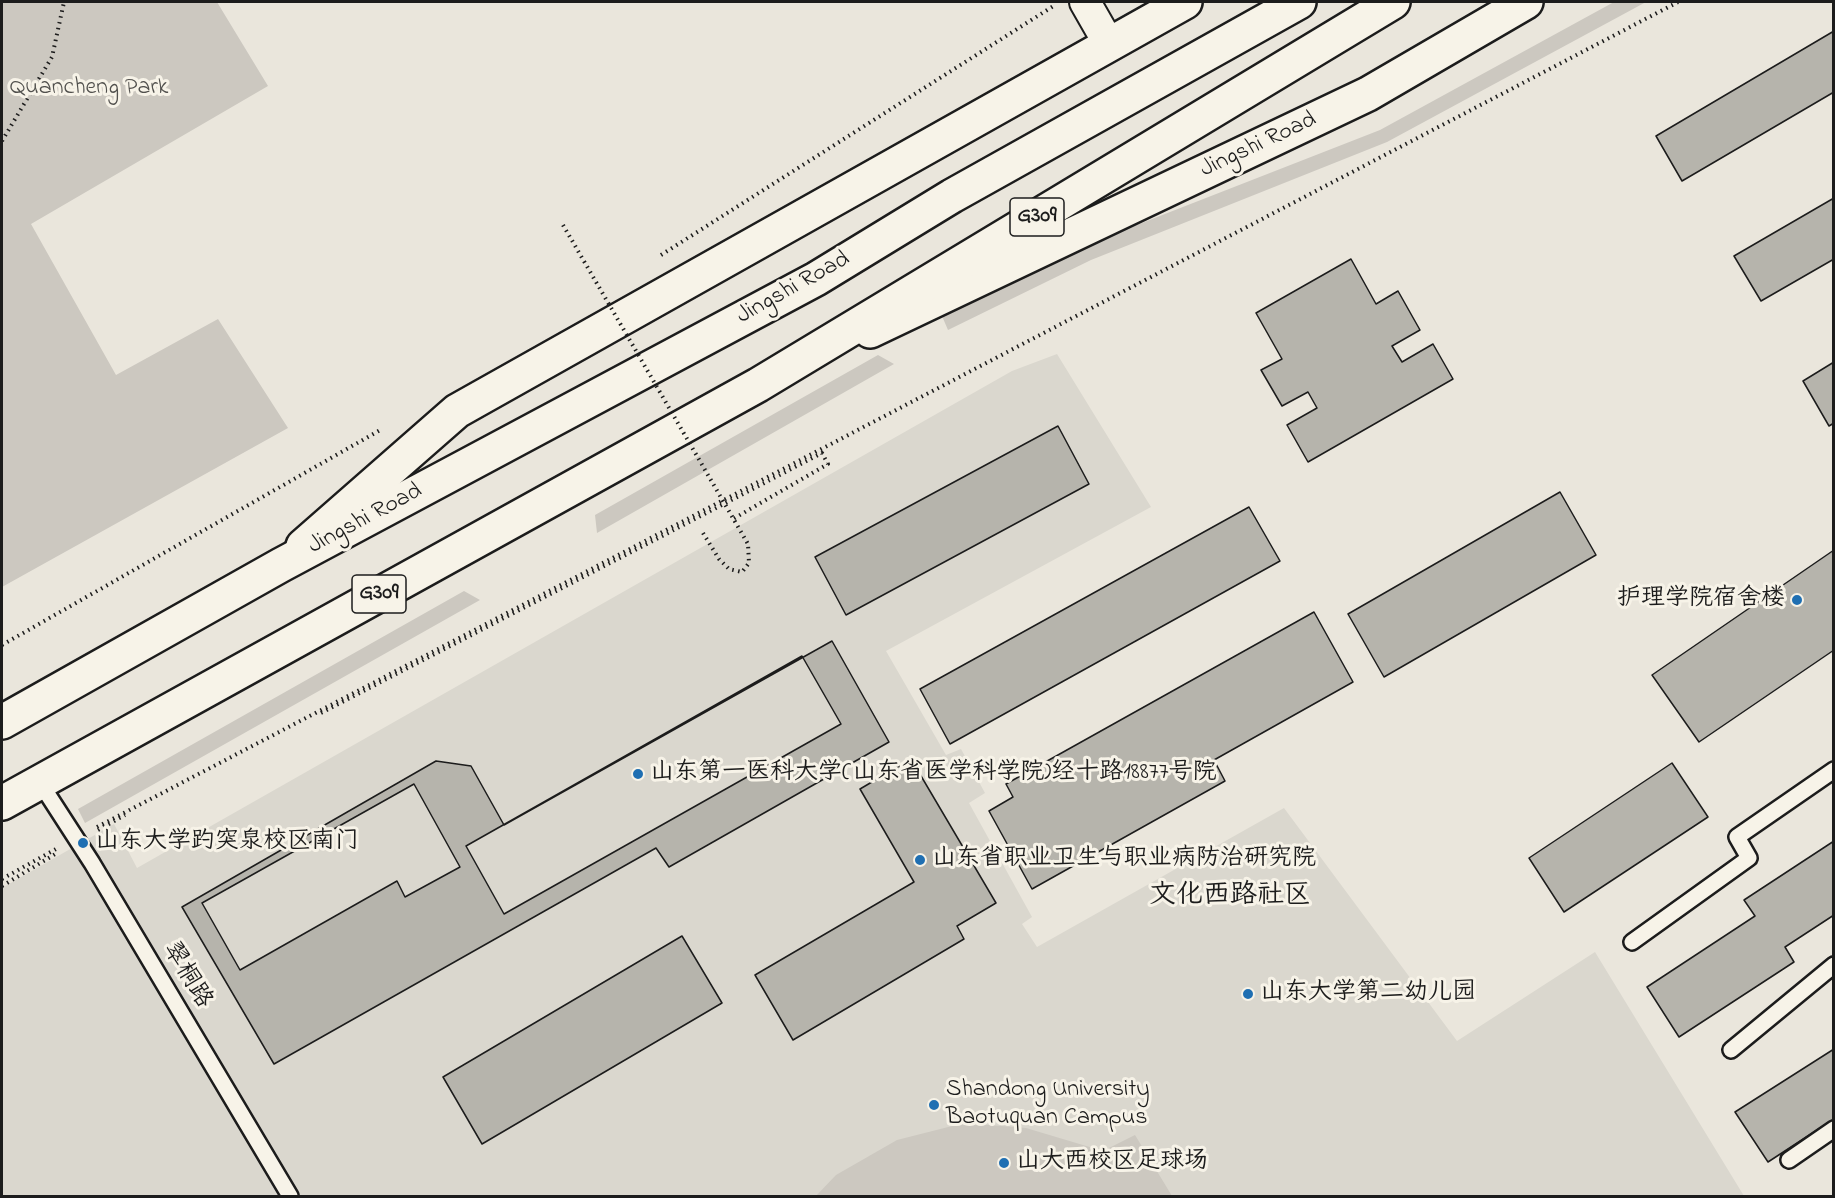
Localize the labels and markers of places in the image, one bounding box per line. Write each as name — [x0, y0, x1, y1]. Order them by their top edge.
place label: 护理学院宿舍楼 — [1617, 586, 1785, 614]
marker: 护理学院宿舍楼 — [1790, 593, 1804, 607]
place label: 山东第一医科大学(山东省医学科学院)经十路18877号院 — [650, 760, 1217, 788]
marker: 山东第一医科大学(山东省医学科学院)经十路18877号院 — [631, 767, 645, 781]
place label: 山东大学趵突泉校区南门 — [95, 829, 359, 857]
marker: 山东大学趵突泉校区南门 — [76, 836, 90, 850]
place label: 山东省职业卫生与职业病防治研究院 — [932, 846, 1316, 874]
marker: 山东省职业卫生与职业病防治研究院 — [913, 853, 927, 867]
place label: 山东大学第二幼儿园 — [1260, 980, 1476, 1008]
marker: 山东大学第二幼儿园 — [1241, 987, 1255, 1001]
place label: Shandong University Baotuquan Campus — [946, 1077, 1150, 1133]
marker: Shandong University Baotuquan Campus — [927, 1098, 941, 1112]
place label: 山大西校区足球场 — [1016, 1149, 1208, 1177]
marker: 山大西校区足球场 — [997, 1156, 1011, 1170]

